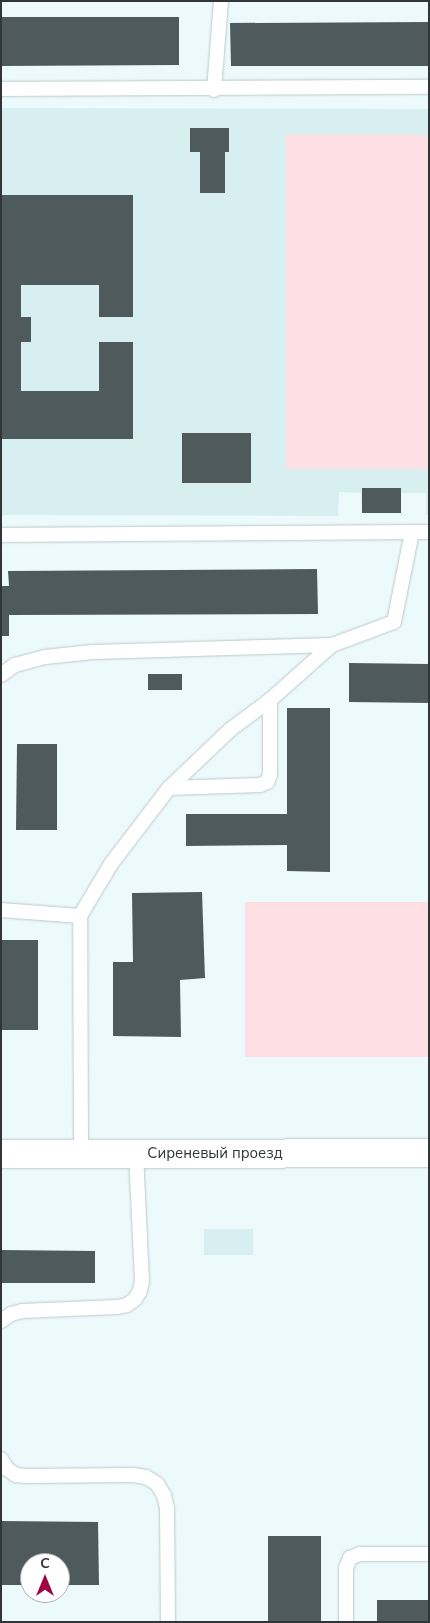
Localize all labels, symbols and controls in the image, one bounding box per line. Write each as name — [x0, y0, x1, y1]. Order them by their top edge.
street label: Сиреневый проезд — [147, 1145, 283, 1163]
north arrow — [20, 1553, 70, 1603]
text: С — [40, 1554, 50, 1573]

